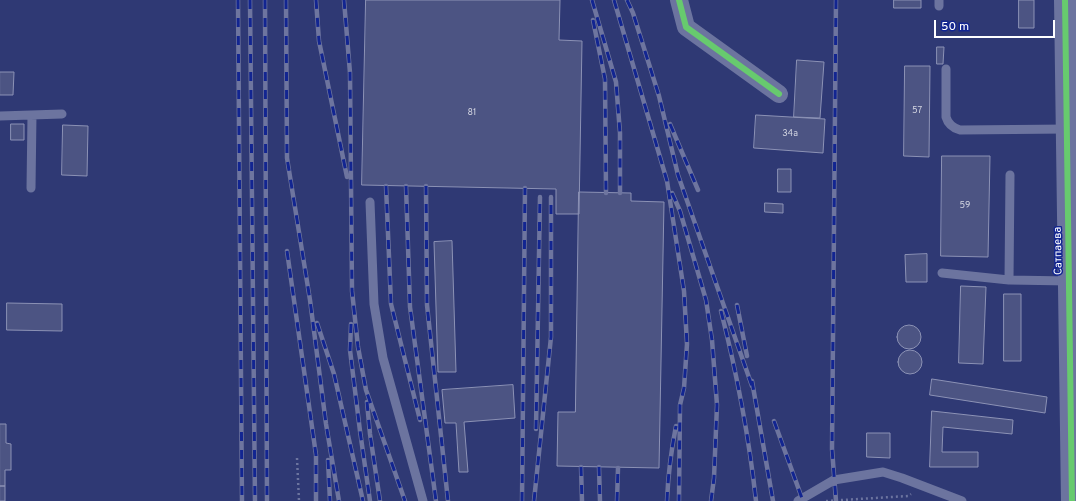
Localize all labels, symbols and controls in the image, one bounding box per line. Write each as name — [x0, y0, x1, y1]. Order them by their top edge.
scale bar — [936, 12, 1057, 38]
text: 50 m — [941, 19, 969, 35]
house number: 57 — [912, 106, 922, 116]
house number: 81 — [468, 108, 476, 118]
house number: 34а — [782, 129, 798, 139]
house number: 59 — [960, 201, 970, 211]
street label: Сатпаева — [1052, 227, 1066, 275]

